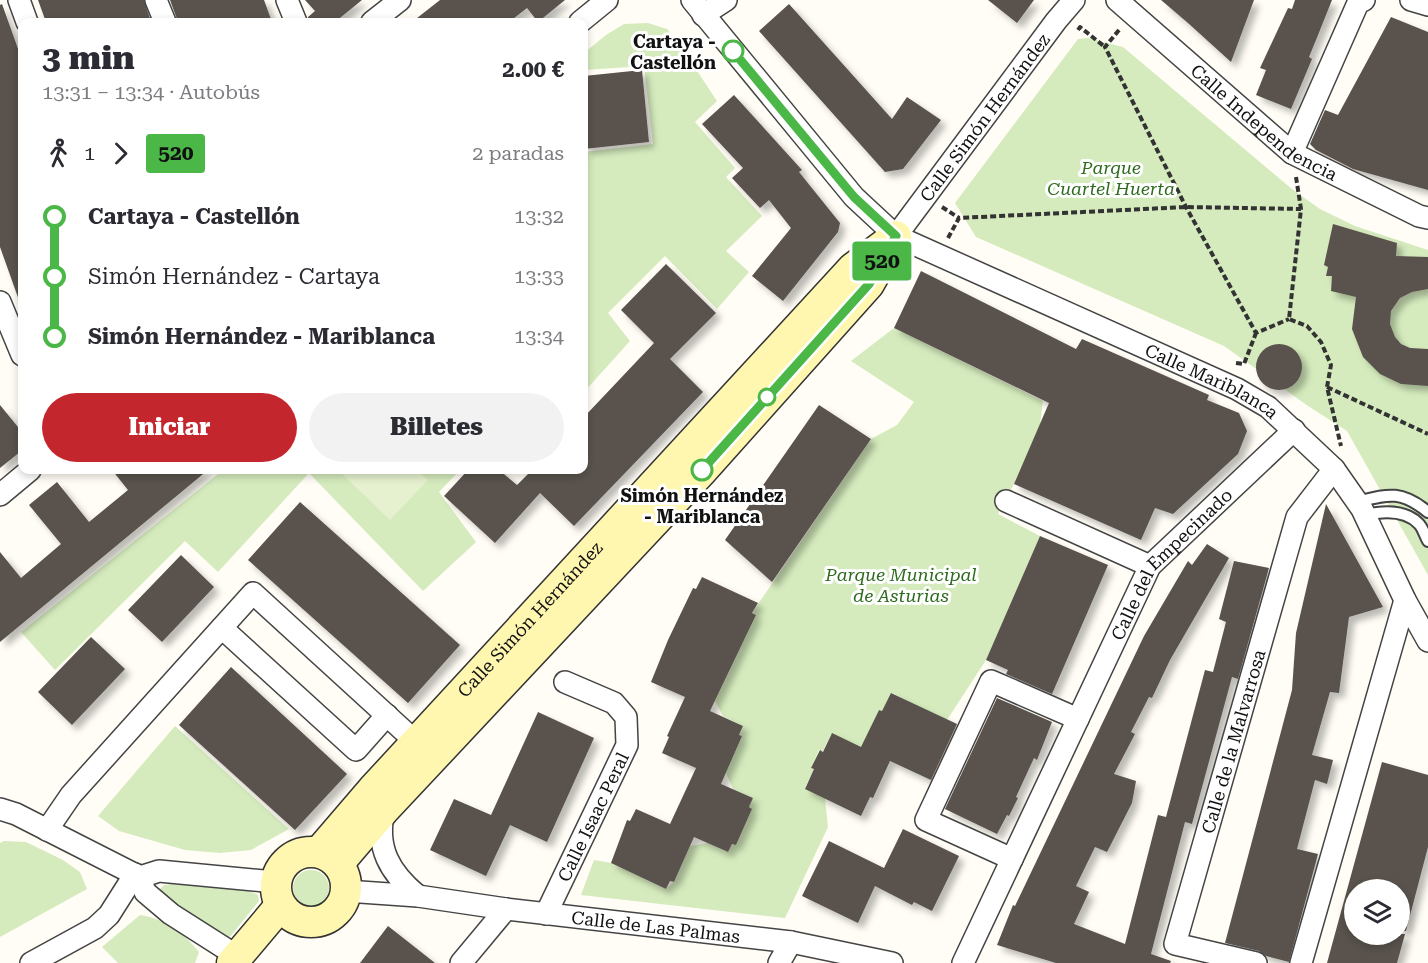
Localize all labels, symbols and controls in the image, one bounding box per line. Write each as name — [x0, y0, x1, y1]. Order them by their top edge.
street label: Calle Simón Hernández — [915, 29, 1054, 205]
place label: Cartaya - Castellón — [630, 31, 716, 73]
text: 3 min — [42, 38, 135, 77]
marker: Cartaya - Castellón — [722, 40, 744, 62]
text: 2.00 € — [502, 57, 564, 82]
street label: Calle Independencia — [1187, 59, 1341, 185]
text: 13:31 – 13:34 · Autobús — [42, 80, 260, 104]
icon: walk — [42, 137, 75, 170]
icon: forward — [104, 137, 137, 170]
text: 1 — [84, 141, 95, 165]
text: 520 — [158, 141, 193, 165]
text: 2 paradas — [472, 141, 564, 165]
park label: Parque Cuartel Huerta — [1047, 157, 1175, 199]
text: Cartaya - Castellón — [88, 204, 300, 229]
text: 13:32 — [514, 204, 564, 228]
line badge: 520 — [848, 242, 916, 280]
text: 520 — [864, 249, 900, 273]
text: Simón Hernández - Cartaya — [88, 264, 380, 289]
text: 13:33 — [514, 264, 564, 288]
text: Simón Hernández - Mariblanca — [88, 324, 435, 349]
text: 13:34 — [514, 324, 564, 348]
street label: Calle Mariblanca — [1142, 339, 1284, 423]
unlabelled marker — [758, 388, 776, 406]
button: Iniciar — [42, 393, 297, 462]
button: Billetes — [309, 393, 564, 462]
marker: Simón Hernández - Mariblanca — [691, 459, 713, 481]
street label: Calle del Empecinado — [1106, 484, 1236, 643]
place label: Simón Hernández - Mariblanca — [621, 485, 783, 527]
street label: Calle Simón Hernández — [453, 537, 607, 701]
park label: Parque Municipal de Asturias — [824, 564, 977, 606]
street label: Calle de la Malvarrosa — [1197, 647, 1269, 836]
street label: Calle Isaac Peral — [553, 748, 633, 885]
map controls — [1344, 879, 1410, 945]
button: layers — [1344, 879, 1410, 945]
street label: Calle de Las Palmas — [570, 906, 741, 947]

